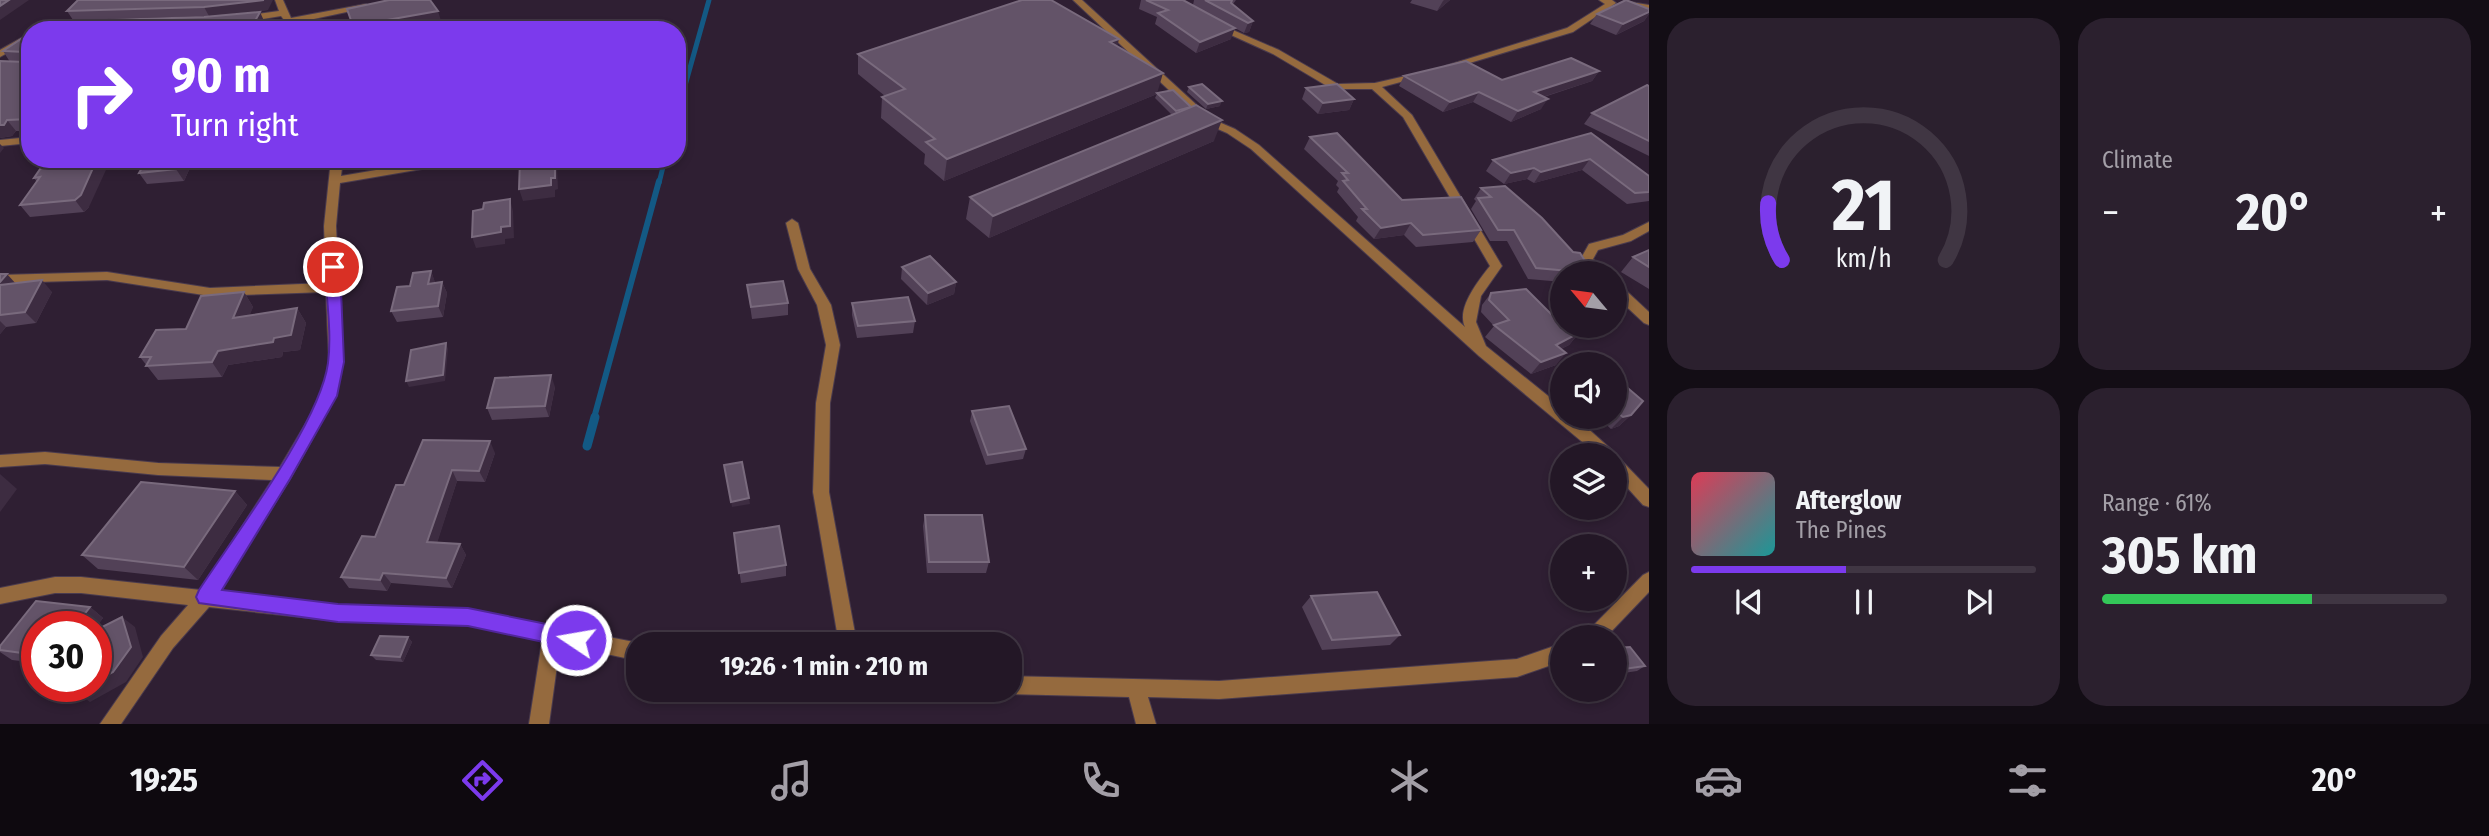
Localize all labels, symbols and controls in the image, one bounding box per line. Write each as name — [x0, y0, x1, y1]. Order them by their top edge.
text: 90 m — [171, 46, 271, 105]
icon: right — [56, 49, 147, 140]
text: Turn right — [171, 106, 298, 144]
text: Climate — [2102, 146, 2173, 174]
text: 21 — [1831, 162, 1895, 249]
text: 20° — [2236, 181, 2313, 244]
text: − — [2102, 190, 2119, 236]
text: + — [2430, 190, 2447, 236]
pin — [303, 237, 363, 297]
text: km/h — [1836, 244, 1891, 274]
icon: arrive — [314, 248, 352, 286]
north arrow — [1550, 261, 1628, 338]
map controls — [1550, 261, 1627, 702]
button: sound — [1550, 352, 1627, 429]
button: layers — [1550, 443, 1627, 520]
text: Afterglow — [1796, 485, 1901, 516]
text: Range · 61% — [2102, 489, 2212, 517]
text: The Pines — [1796, 516, 1887, 544]
text: 305 km — [2102, 524, 2257, 587]
button: + — [1550, 534, 1627, 611]
icon: previous — [1730, 583, 1768, 621]
icon: pause — [1845, 583, 1883, 621]
icon: next — [1960, 583, 1998, 621]
position arrow — [539, 603, 613, 677]
speed limit sign: 30 — [21, 611, 112, 702]
button: − — [1550, 625, 1627, 702]
text: 19:26 · 1 min · 210 m — [720, 651, 928, 682]
icon: directions — [458, 756, 507, 805]
icon: music — [767, 756, 816, 805]
icon: phone — [1076, 756, 1125, 805]
icon: climate — [1385, 756, 1434, 805]
icon: car — [1694, 756, 1743, 805]
icon: filters — [2003, 756, 2052, 805]
text: 19:25 — [130, 761, 198, 799]
text: 20° — [2312, 761, 2359, 799]

